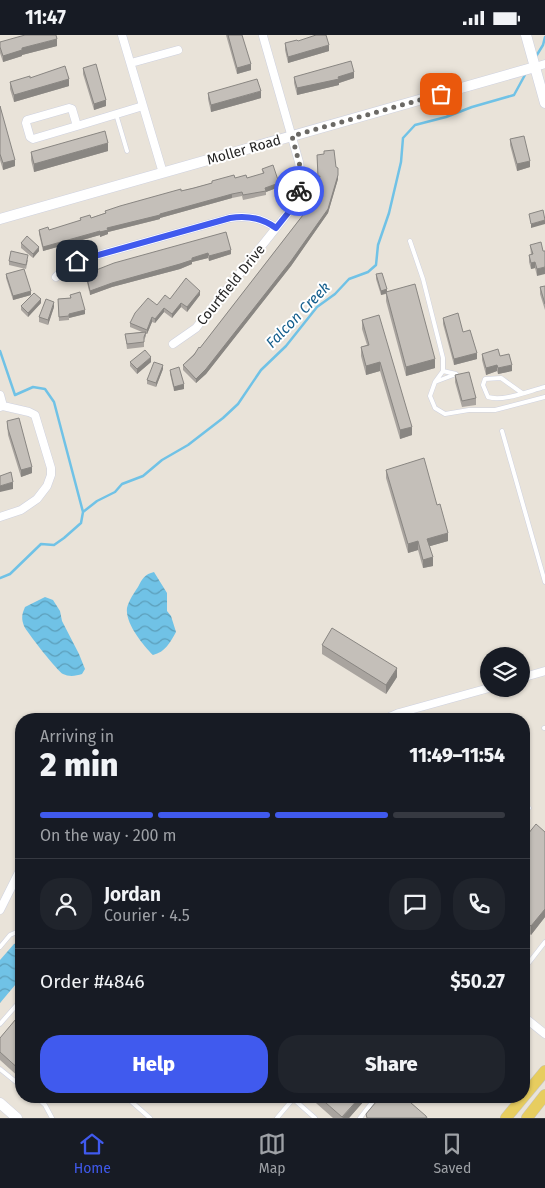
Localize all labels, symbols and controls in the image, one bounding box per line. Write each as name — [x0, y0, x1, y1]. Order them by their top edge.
text: 11:47 — [25, 6, 66, 29]
pin — [420, 73, 462, 115]
icon: bag — [427, 80, 455, 108]
street label: Moller Road — [205, 131, 283, 169]
courier — [274, 166, 324, 216]
icon: bike — [285, 177, 313, 205]
pin — [56, 240, 98, 282]
street label: Courtfield Drive — [193, 241, 269, 329]
icon: home — [63, 247, 91, 275]
water label: Falcon Creek — [262, 278, 334, 352]
map controls — [480, 647, 530, 697]
button: layers — [480, 647, 530, 697]
text: Arriving in — [40, 727, 114, 746]
text: 11:49–11:54 — [409, 744, 505, 767]
text: 2 min — [40, 746, 118, 784]
text: On the way · 200 m — [40, 826, 176, 845]
button: person — [40, 878, 92, 930]
button: chat — [389, 878, 441, 930]
button: phone — [453, 878, 505, 930]
text: Jordan — [104, 883, 161, 906]
text: Courier · 4.5 — [104, 906, 190, 925]
text: Order #4846 — [40, 970, 145, 993]
text: $50.27 — [450, 970, 505, 993]
button: Help — [40, 1035, 268, 1093]
button: Share — [278, 1035, 505, 1093]
tab: Home — [74, 1130, 111, 1177]
tab: Map — [258, 1130, 286, 1177]
tab: Saved — [433, 1130, 471, 1177]

